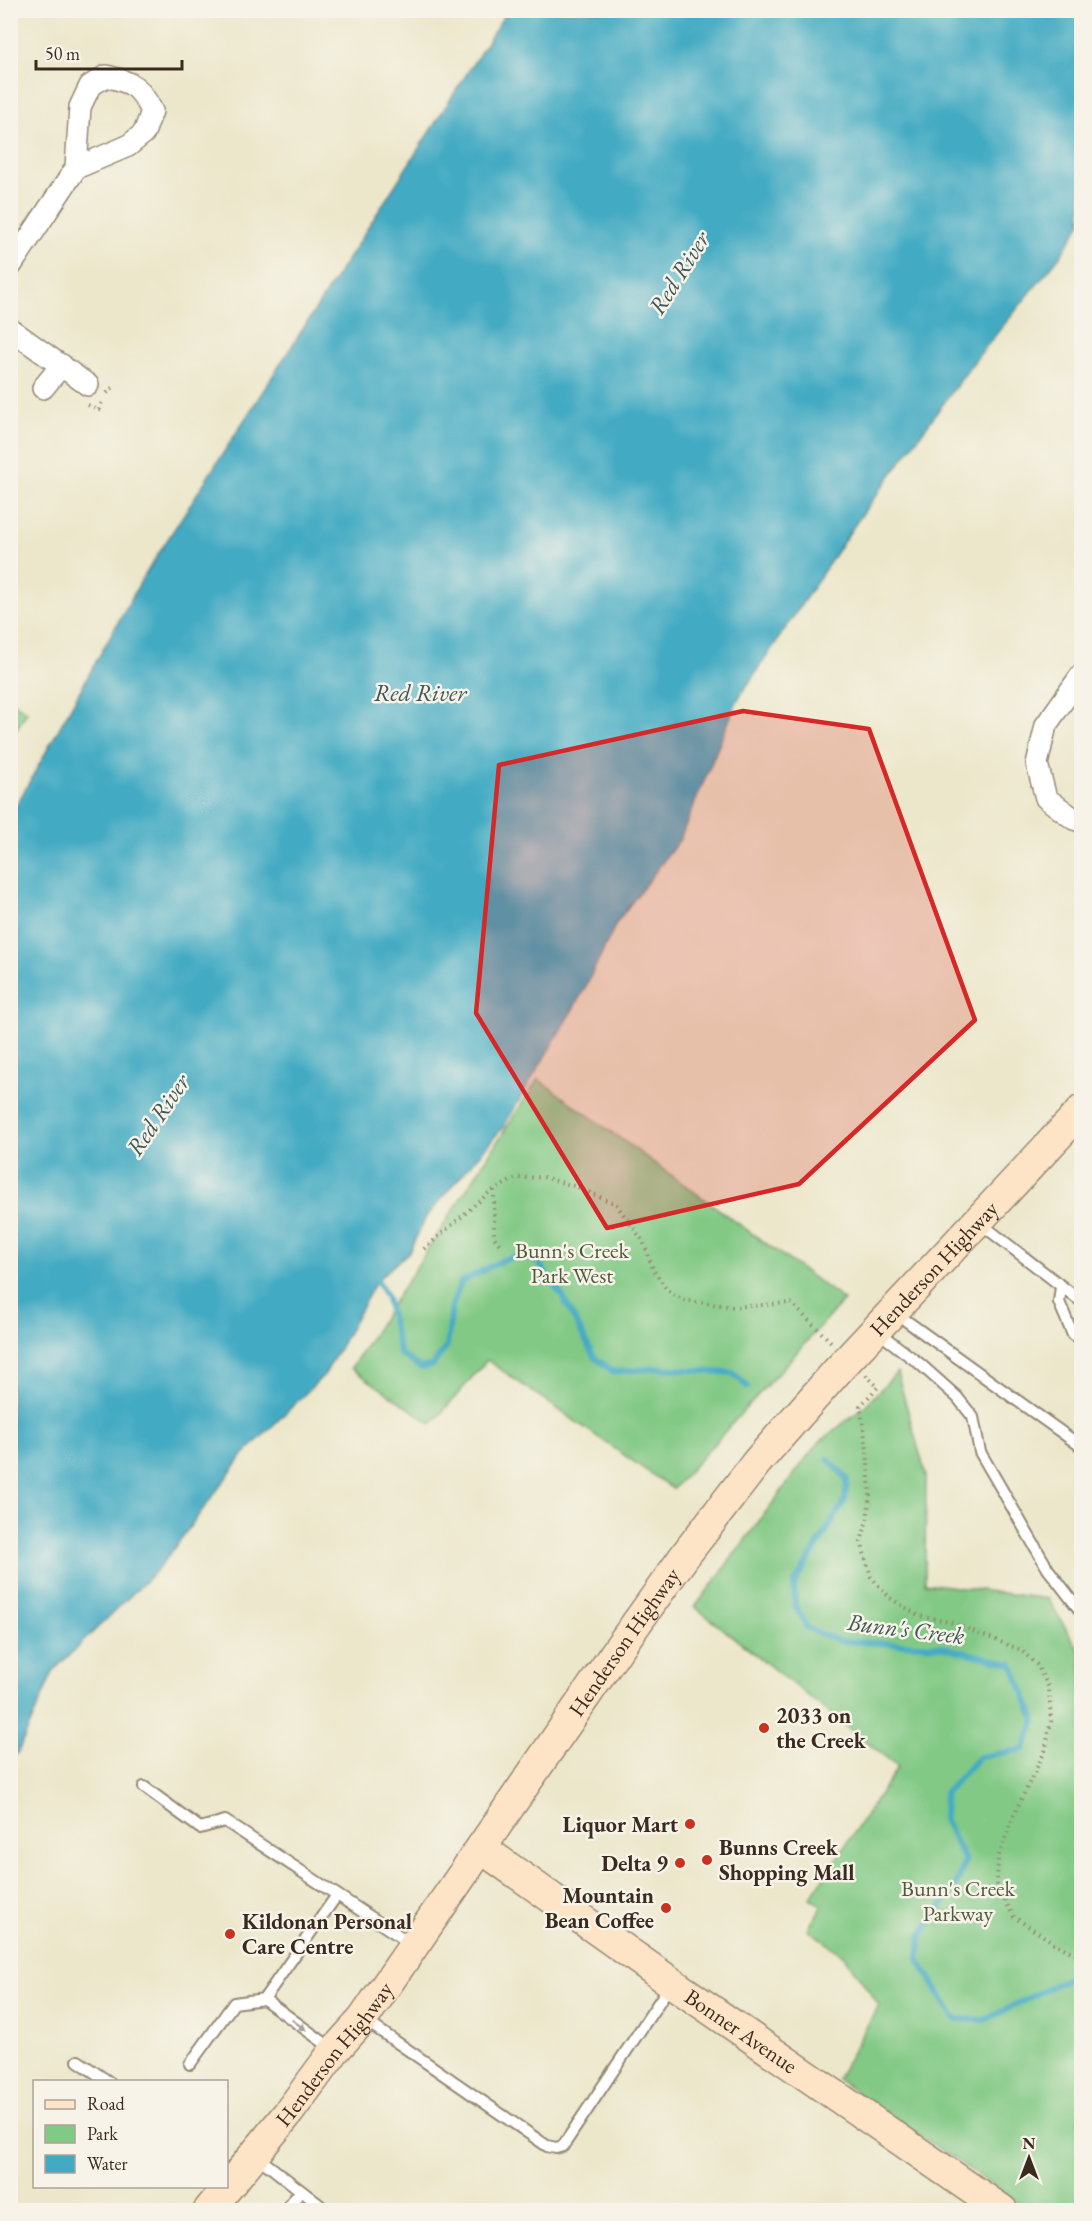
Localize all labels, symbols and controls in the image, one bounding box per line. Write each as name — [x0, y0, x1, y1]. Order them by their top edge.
scale bar — [36, 33, 182, 71]
text: 50 m — [45, 42, 80, 65]
water label: Red River — [641, 224, 717, 320]
water label: Red River — [374, 677, 468, 708]
water label: Red River — [119, 1066, 197, 1162]
street label: Henderson Highway — [863, 1194, 1005, 1343]
park label: Bunn's Creek Park West — [515, 1236, 630, 1290]
street label: Henderson Highway — [562, 1562, 687, 1722]
water label: Bunn's Creek — [845, 1606, 966, 1651]
place label: 2033 on the Creek — [776, 1701, 867, 1755]
marker: 2033 on the Creek — [757, 1721, 771, 1735]
place label: Liquor Mart — [563, 1810, 679, 1839]
marker: Liquor Mart — [683, 1817, 697, 1831]
place label: Bunns Creek Shopping Mall — [719, 1833, 855, 1887]
place label: Delta 9 — [601, 1849, 668, 1878]
marker: Bunns Creek Shopping Mall — [700, 1853, 714, 1867]
marker: Delta 9 — [673, 1856, 687, 1870]
park label: Bunn's Creek Parkway — [901, 1874, 1016, 1928]
place label: Mountain Bean Coffee — [545, 1881, 655, 1935]
marker: Mountain Bean Coffee — [659, 1901, 673, 1915]
place label: Kildonan Personal Care Centre — [242, 1907, 412, 1961]
marker: Kildonan Personal Care Centre — [223, 1927, 237, 1941]
street label: Henderson Highway — [269, 1976, 400, 2133]
street label: Bonner Avenue — [679, 1982, 803, 2080]
one-way arrow — [292, 2019, 307, 2031]
legend — [33, 2080, 228, 2188]
text: Road — [87, 2092, 126, 2115]
text: Park — [87, 2122, 118, 2145]
north arrow — [999, 2128, 1059, 2188]
text: N — [1023, 2133, 1036, 2154]
text: Water — [87, 2152, 128, 2175]

